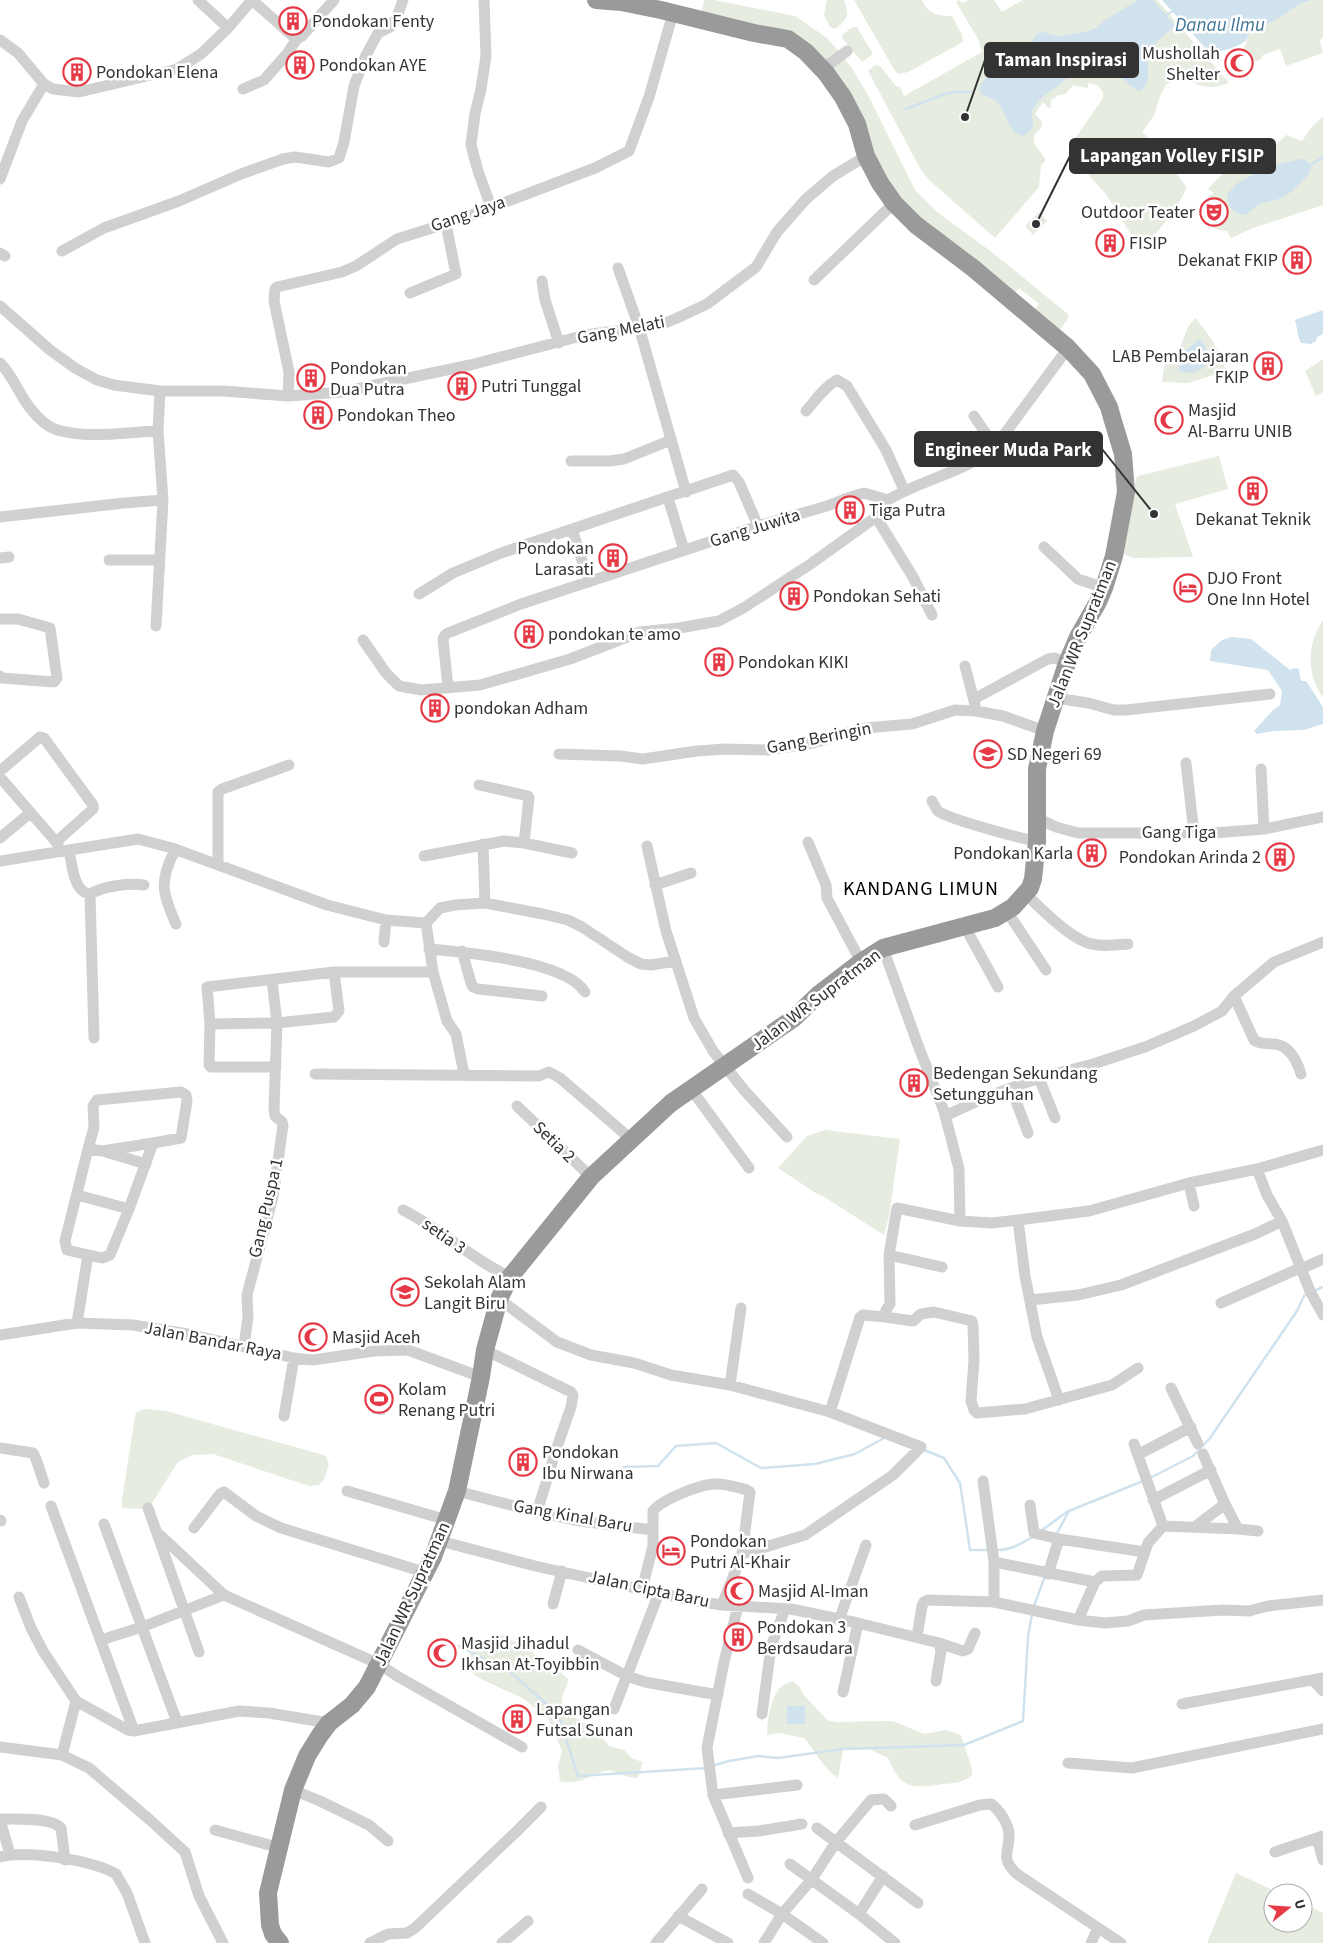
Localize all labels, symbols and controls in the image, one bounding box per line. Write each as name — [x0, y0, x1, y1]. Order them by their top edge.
building icon: Pondokan Fenty — [278, 6, 308, 36]
place label: Pondokan Fenty — [312, 9, 435, 34]
water label: Danau Ilmu — [1175, 12, 1265, 39]
place label: Mushollah Shelter — [1142, 41, 1221, 87]
callout: Taman Inspirasi — [985, 43, 1138, 77]
text: Taman Inspirasi — [995, 47, 1127, 74]
mosque icon: Mushollah Shelter — [1224, 48, 1254, 78]
building icon: Pondokan AYE — [285, 50, 315, 80]
place label: Pondokan AYE — [319, 53, 427, 78]
building icon: Pondokan Elena — [62, 57, 92, 87]
place label: Pondokan Elena — [96, 60, 218, 85]
callout: Lapangan Volley FISIP — [1070, 139, 1275, 173]
text: Lapangan Volley FISIP — [1080, 143, 1264, 170]
street label: Gang Jaya — [427, 190, 509, 238]
theatre icon: Outdoor Teater — [1199, 197, 1229, 227]
place label: Outdoor Teater — [1081, 200, 1196, 225]
building icon: FISIP — [1095, 228, 1125, 258]
place label: FISIP — [1129, 231, 1167, 256]
building icon: Dekanat FKIP — [1282, 245, 1312, 275]
place label: Dekanat FKIP — [1178, 248, 1278, 273]
street label: Gang Melati — [575, 309, 667, 351]
place label: LAB Pembelajaran FKIP — [1112, 344, 1249, 390]
building icon: LAB Pembelajaran FKIP — [1253, 351, 1283, 381]
place label: Pondokan Dua Putra — [330, 356, 407, 402]
building icon: Pondokan Dua Putra — [296, 363, 326, 393]
building icon: Putri Tunggal — [447, 371, 477, 401]
place label: Putri Tunggal — [481, 374, 581, 399]
place label: Masjid Al-Barru UNIB — [1188, 398, 1292, 444]
building icon: Pondokan Theo — [303, 400, 333, 430]
place label: Pondokan Theo — [337, 403, 455, 428]
mosque icon: Masjid Al-Barru UNIB — [1154, 405, 1184, 435]
callout: Engineer Muda Park — [915, 432, 1102, 466]
text: Engineer Muda Park — [924, 437, 1092, 464]
building icon: Dekanat Teknik — [1238, 476, 1268, 506]
building icon: Tiga Putra — [835, 495, 865, 525]
place label: Tiga Putra — [869, 498, 945, 523]
street label: Gang Juwita — [707, 502, 803, 554]
place label: Dekanat Teknik — [1195, 507, 1311, 532]
place label: Pondokan Larasati — [517, 536, 594, 582]
building icon: Pondokan Larasati — [598, 543, 628, 573]
street label: Jalan WR Supratman — [1041, 557, 1123, 711]
place label: DJO Front One Inn Hotel — [1207, 566, 1310, 612]
hotel icon: DJO Front One Inn Hotel — [1173, 573, 1203, 603]
building icon: Pondokan Sehati — [779, 581, 809, 611]
place label: Pondokan Sehati — [813, 584, 941, 609]
building icon: pondokan te amo — [514, 619, 544, 649]
place label: pondokan te amo — [548, 622, 681, 647]
building icon: Pondokan KIKI — [704, 647, 734, 677]
place label: Pondokan KIKI — [738, 650, 849, 675]
building icon: pondokan Adham — [420, 693, 450, 723]
place label: pondokan Adham — [454, 696, 588, 721]
street label: Gang Beringin — [765, 716, 873, 760]
school or university icon: SD Negeri 69 — [973, 739, 1003, 769]
place label: SD Negeri 69 — [1007, 742, 1102, 767]
street label: Gang Tiga — [1142, 820, 1216, 845]
building icon: Pondokan Karla — [1077, 838, 1107, 868]
place label: Pondokan Karla — [953, 841, 1073, 866]
building icon: Pondokan Arinda 2 — [1265, 842, 1295, 872]
place label: Pondokan Arinda 2 — [1119, 845, 1261, 870]
district label: KANDANG LIMUN — [843, 875, 999, 903]
street label: Jalan WR Supratman — [746, 943, 886, 1057]
place label: Bedengan Sekundang Setungguhan — [933, 1061, 1097, 1107]
building icon: Bedengan Sekundang Setungguhan — [899, 1068, 929, 1098]
street label: Setia 2 — [527, 1115, 581, 1169]
street label: Gang Puspa 1 — [242, 1156, 290, 1260]
street label: setia 3 — [417, 1212, 471, 1260]
place label: Sekolah Alam Langit Biru — [424, 1270, 526, 1316]
school or university icon: Sekolah Alam Langit Biru — [390, 1277, 420, 1307]
street label: Jalan Bandar Raya — [142, 1315, 284, 1367]
mosque icon: Masjid Aceh — [298, 1322, 328, 1352]
place label: Masjid Aceh — [332, 1325, 421, 1350]
place label: Kolam Renang Putri — [398, 1377, 495, 1423]
sports icon: Kolam Renang Putri — [364, 1384, 394, 1414]
place label: Pondokan Ibu Nirwana — [542, 1440, 634, 1486]
building icon: Pondokan Ibu Nirwana — [508, 1447, 538, 1477]
street label: Gang Kinal Baru — [512, 1493, 634, 1539]
street label: Jalan WR Supratman — [368, 1518, 456, 1670]
place label: Pondokan Putri Al-Khair — [690, 1529, 791, 1575]
hotel icon: Pondokan Putri Al-Khair — [656, 1536, 686, 1566]
street label: Jalan Cipta Baru — [586, 1564, 712, 1614]
mosque icon: Masjid Al-Iman — [724, 1576, 754, 1606]
place label: Masjid Al-Iman — [758, 1579, 869, 1604]
place label: Pondokan 3 Berdsaudara — [757, 1615, 853, 1661]
building icon: Pondokan 3 Berdsaudara — [723, 1622, 753, 1652]
place label: Masjid Jihadul Ikhsan At-Toyibbin — [461, 1631, 600, 1677]
mosque icon: Masjid Jihadul Ikhsan At-Toyibbin — [427, 1638, 457, 1668]
place label: Lapangan Futsal Sunan — [536, 1697, 633, 1743]
building icon: Lapangan Futsal Sunan — [502, 1704, 532, 1734]
north arrow — [1263, 1883, 1313, 1933]
text: U — [1289, 1897, 1310, 1912]

